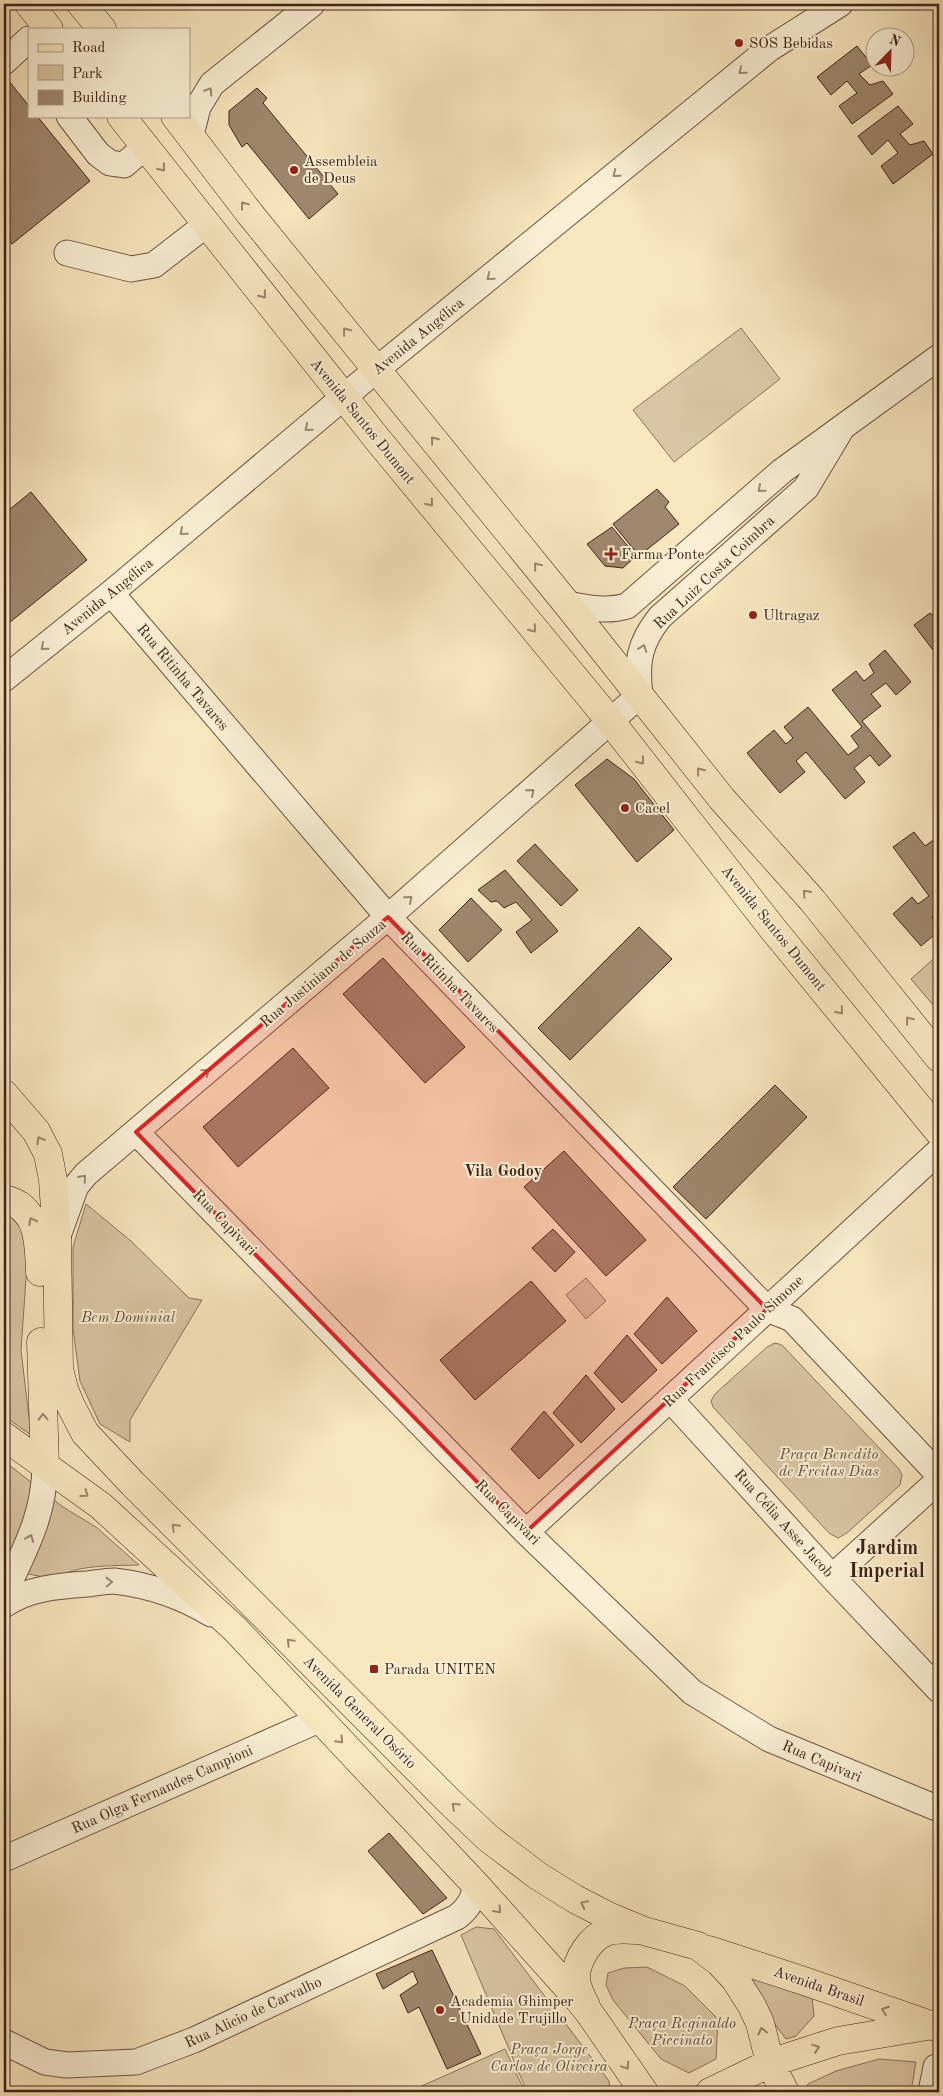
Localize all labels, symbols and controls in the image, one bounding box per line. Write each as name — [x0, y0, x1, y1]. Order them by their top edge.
legend — [28, 28, 190, 118]
north arrow — [866, 28, 916, 78]
text: N — [887, 32, 903, 50]
marker: SOS Bebidas — [733, 37, 745, 49]
place label: SOS Bebidas — [749, 37, 833, 52]
text: Road — [72, 41, 106, 56]
one-way arrow — [739, 66, 748, 75]
text: Park — [72, 67, 103, 82]
one-way arrow — [202, 87, 212, 96]
text: Building — [72, 91, 127, 106]
place label: Assembleia de Deus — [304, 155, 378, 187]
one-way arrow — [157, 162, 165, 171]
marker: Assembleia de Deus — [288, 164, 300, 176]
one-way arrow — [613, 168, 622, 177]
one-way arrow — [241, 202, 249, 211]
one-way arrow — [487, 271, 496, 280]
one-way arrow — [257, 289, 266, 299]
street label: Avenida Angélica — [370, 295, 468, 379]
one-way arrow — [344, 328, 352, 337]
street label: Avenida Santos Dumont — [307, 356, 417, 488]
one-way arrow — [304, 422, 313, 431]
one-way arrow — [431, 436, 440, 445]
one-way arrow — [758, 483, 767, 492]
one-way arrow — [424, 497, 432, 506]
street label: Rua Luiz Costa Coimbra — [652, 513, 779, 633]
one-way arrow — [180, 527, 189, 536]
marker: Farma Ponte — [605, 548, 617, 560]
place label: Farma Ponte — [621, 548, 704, 563]
street label: Avenida Angélica — [59, 555, 157, 639]
one-way arrow — [534, 563, 542, 572]
marker: Ultragaz — [747, 609, 759, 621]
place label: Ultragaz — [763, 609, 820, 624]
street label: Rua Ritinha Tavares — [133, 622, 231, 734]
one-way arrow — [528, 623, 537, 632]
one-way arrow — [41, 641, 50, 649]
one-way arrow — [637, 644, 647, 652]
one-way arrow — [636, 755, 645, 764]
one-way arrow — [697, 767, 706, 776]
one-way arrow — [526, 788, 535, 797]
marker: Cacel — [619, 802, 631, 814]
place label: Cacel — [635, 802, 670, 817]
street label: Avenida Santos Dumont — [718, 863, 828, 995]
one-way arrow — [803, 890, 812, 899]
one-way arrow — [404, 895, 413, 904]
street label: Rua Justiniano de Souza — [258, 917, 390, 1031]
street label: Rua Ritinha Tavares — [397, 930, 501, 1036]
one-way arrow — [835, 1005, 843, 1014]
one-way arrow — [906, 1017, 914, 1026]
one-way arrow — [200, 1070, 209, 1078]
one-way arrow — [37, 1136, 47, 1145]
district label: Vila Godoy — [464, 1164, 542, 1180]
one-way arrow — [77, 1175, 86, 1184]
street label: Rua Capivari — [189, 1187, 259, 1259]
one-way arrow — [28, 1217, 38, 1226]
street label: Rua Francisco Paulo Simone — [661, 1273, 807, 1411]
park label: Bem Dominial — [80, 1311, 176, 1326]
one-way arrow — [38, 1413, 48, 1420]
park label: Praça Benedito de Freitas Dias — [779, 1448, 879, 1480]
street label: Rua Célia Asse Jacob — [731, 1467, 835, 1581]
street label: Rua Capivari — [472, 1478, 542, 1548]
one-way arrow — [79, 1488, 88, 1497]
one-way arrow — [172, 1524, 181, 1533]
one-way arrow — [24, 1534, 34, 1542]
district label: Jardim Imperial — [849, 1539, 925, 1582]
one-way arrow — [105, 1577, 113, 1587]
one-way arrow — [287, 1639, 296, 1648]
street label: Avenida General Osório — [300, 1654, 418, 1772]
marker: Parada UNITEN — [368, 1663, 380, 1675]
place label: Parada UNITEN — [384, 1663, 496, 1678]
one-way arrow — [334, 1734, 343, 1743]
street label: Rua Capivari — [779, 1739, 863, 1786]
street label: Rua Olga Fernandes Campioni — [70, 1744, 255, 1837]
one-way arrow — [451, 1803, 460, 1812]
one-way arrow — [580, 1900, 589, 1910]
one-way arrow — [492, 1904, 501, 1913]
street label: Avenida Brasil — [771, 1965, 866, 2010]
street label: Rua Alicio de Carvalho — [183, 1975, 324, 2052]
place label: Academia Ghimper - Unidade Trujillo — [450, 1995, 573, 2027]
marker: Academia Ghimper - Unidade Trujillo — [434, 2004, 446, 2016]
one-way arrow — [882, 2006, 890, 2016]
park label: Praça Reginaldo Piccinato — [627, 2017, 736, 2049]
one-way arrow — [757, 2026, 768, 2035]
park label: Praça Jorge Carlos de Oliveira — [490, 2043, 608, 2075]
one-way arrow — [811, 2044, 820, 2054]
one-way arrow — [620, 2060, 629, 2070]

